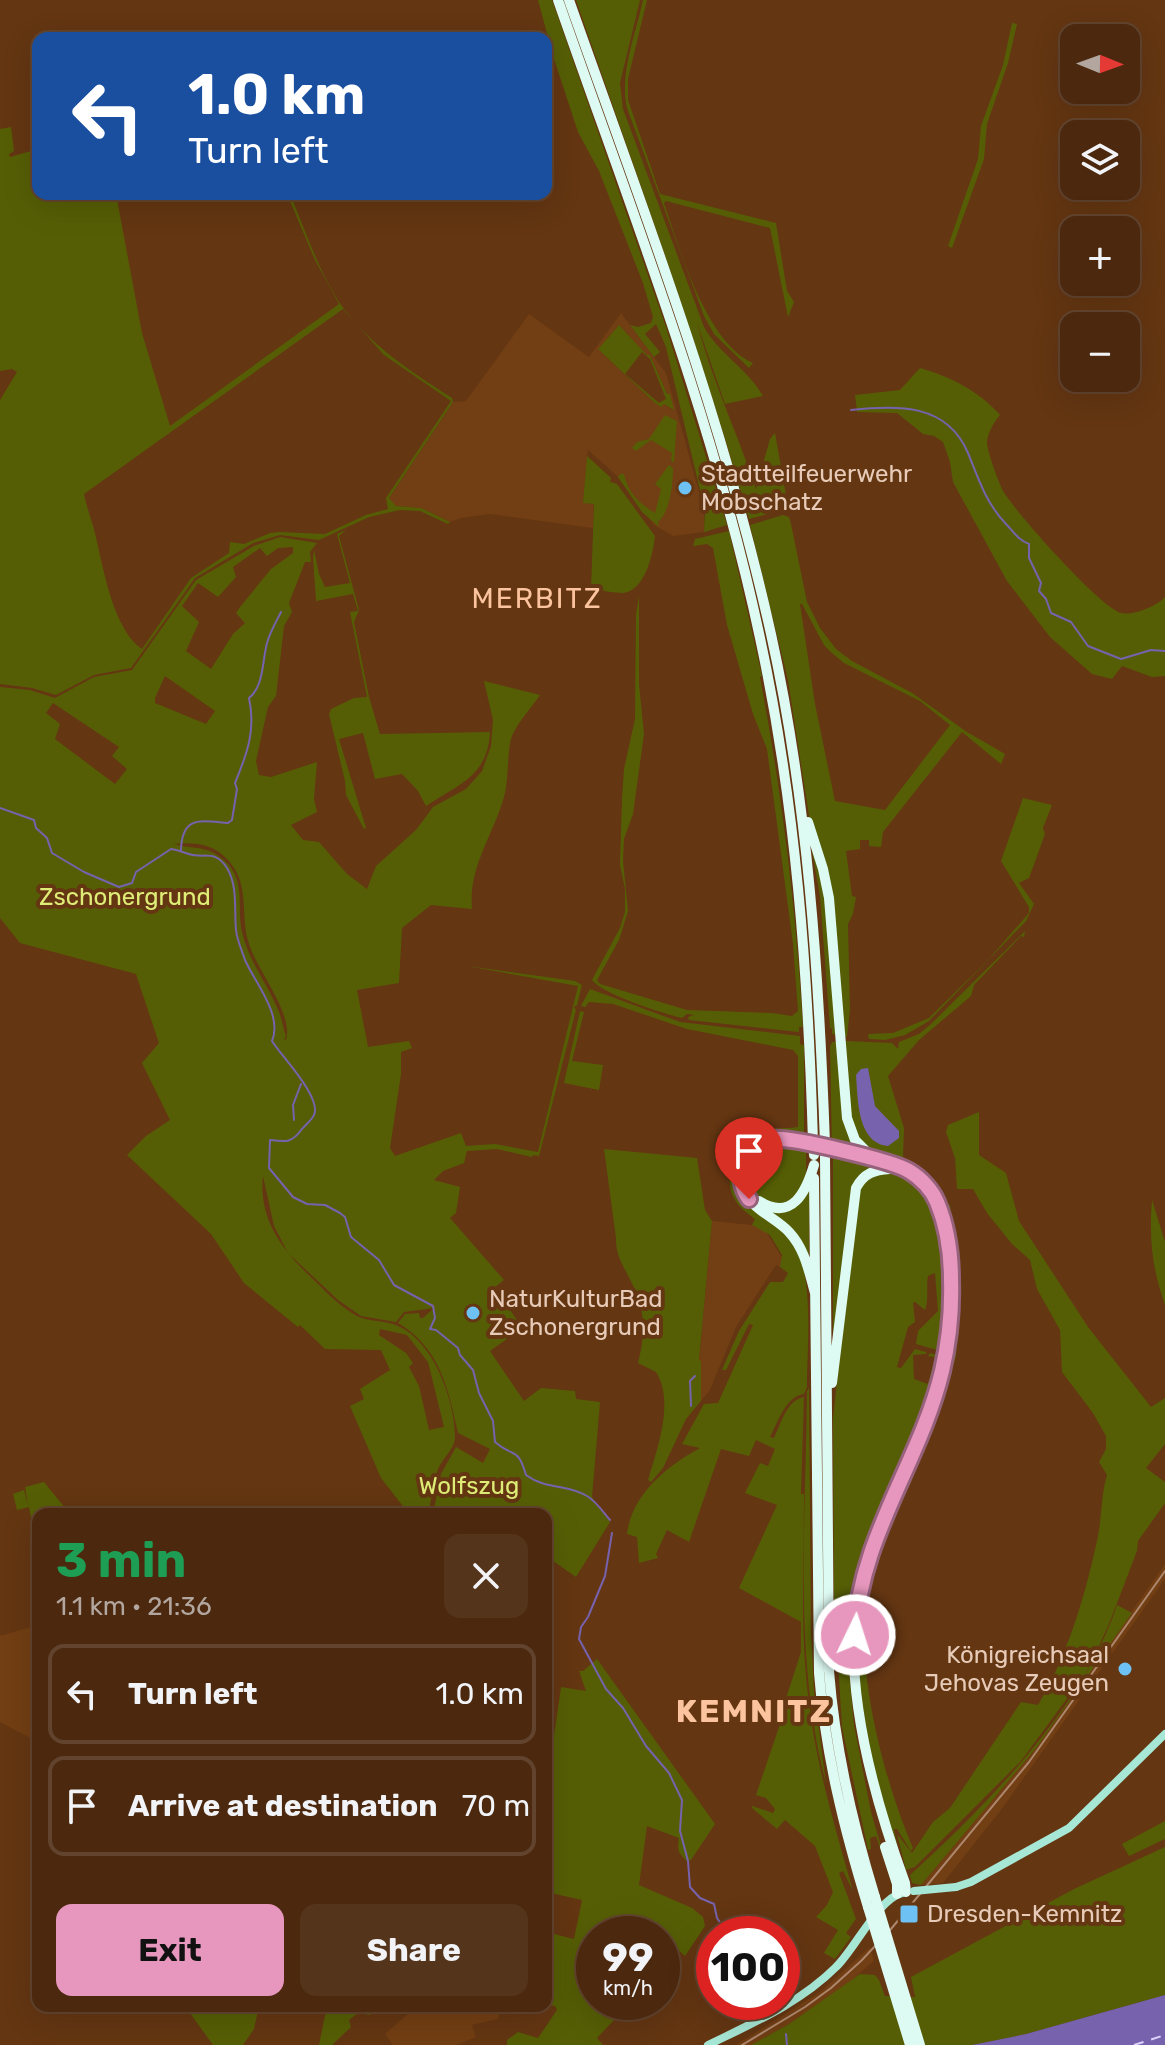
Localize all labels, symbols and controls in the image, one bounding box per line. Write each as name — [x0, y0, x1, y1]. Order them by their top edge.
north arrow — [1060, 24, 1140, 104]
map controls — [1060, 24, 1140, 392]
text: 1.0 km — [188, 62, 365, 128]
icon: left — [56, 64, 160, 168]
button: layers — [1060, 120, 1140, 200]
text: Turn left — [188, 129, 329, 172]
button: + — [1060, 216, 1140, 296]
button: − — [1060, 312, 1140, 392]
place label: Stadtteilfeuerwehr Mobschatz — [701, 460, 912, 516]
marker: Stadtteilfeuerwehr Mobschatz — [676, 479, 694, 497]
district label: MERBITZ — [472, 582, 602, 615]
park label: Zschonergrund — [39, 883, 211, 911]
pin — [715, 1117, 783, 1199]
icon: arrive — [727, 1129, 771, 1173]
place label: NaturKulturBad Zschonergrund — [489, 1285, 662, 1341]
marker: NaturKulturBad Zschonergrund — [464, 1304, 482, 1322]
park label: Wolfszug — [419, 1472, 519, 1500]
text: 3 min — [56, 1532, 186, 1589]
button: close — [444, 1534, 528, 1618]
text: 1.1 km · 21:36 — [56, 1591, 212, 1622]
position arrow — [813, 1593, 897, 1677]
place label: Königreichsaal Jehovas Zeugen — [924, 1641, 1109, 1697]
marker: Königreichsaal Jehovas Zeugen — [1116, 1660, 1134, 1678]
icon: left — [60, 1672, 104, 1716]
text: Turn left — [128, 1676, 258, 1712]
text: 1.0 km — [436, 1676, 524, 1712]
district label: KEMNITZ — [676, 1692, 832, 1730]
icon: arrive — [60, 1784, 104, 1828]
text: Arrive at destination — [128, 1788, 438, 1824]
text: 70 m — [462, 1788, 530, 1824]
place label: Dresden-Kemnitz — [927, 1900, 1122, 1928]
marker: Dresden-Kemnitz — [898, 1903, 920, 1925]
button: Exit — [56, 1904, 284, 1996]
button: Share — [300, 1904, 528, 1996]
speed limit sign: 100 — [696, 1916, 800, 2020]
text: 99 — [602, 1934, 654, 1981]
text: km/h — [603, 1976, 653, 2000]

